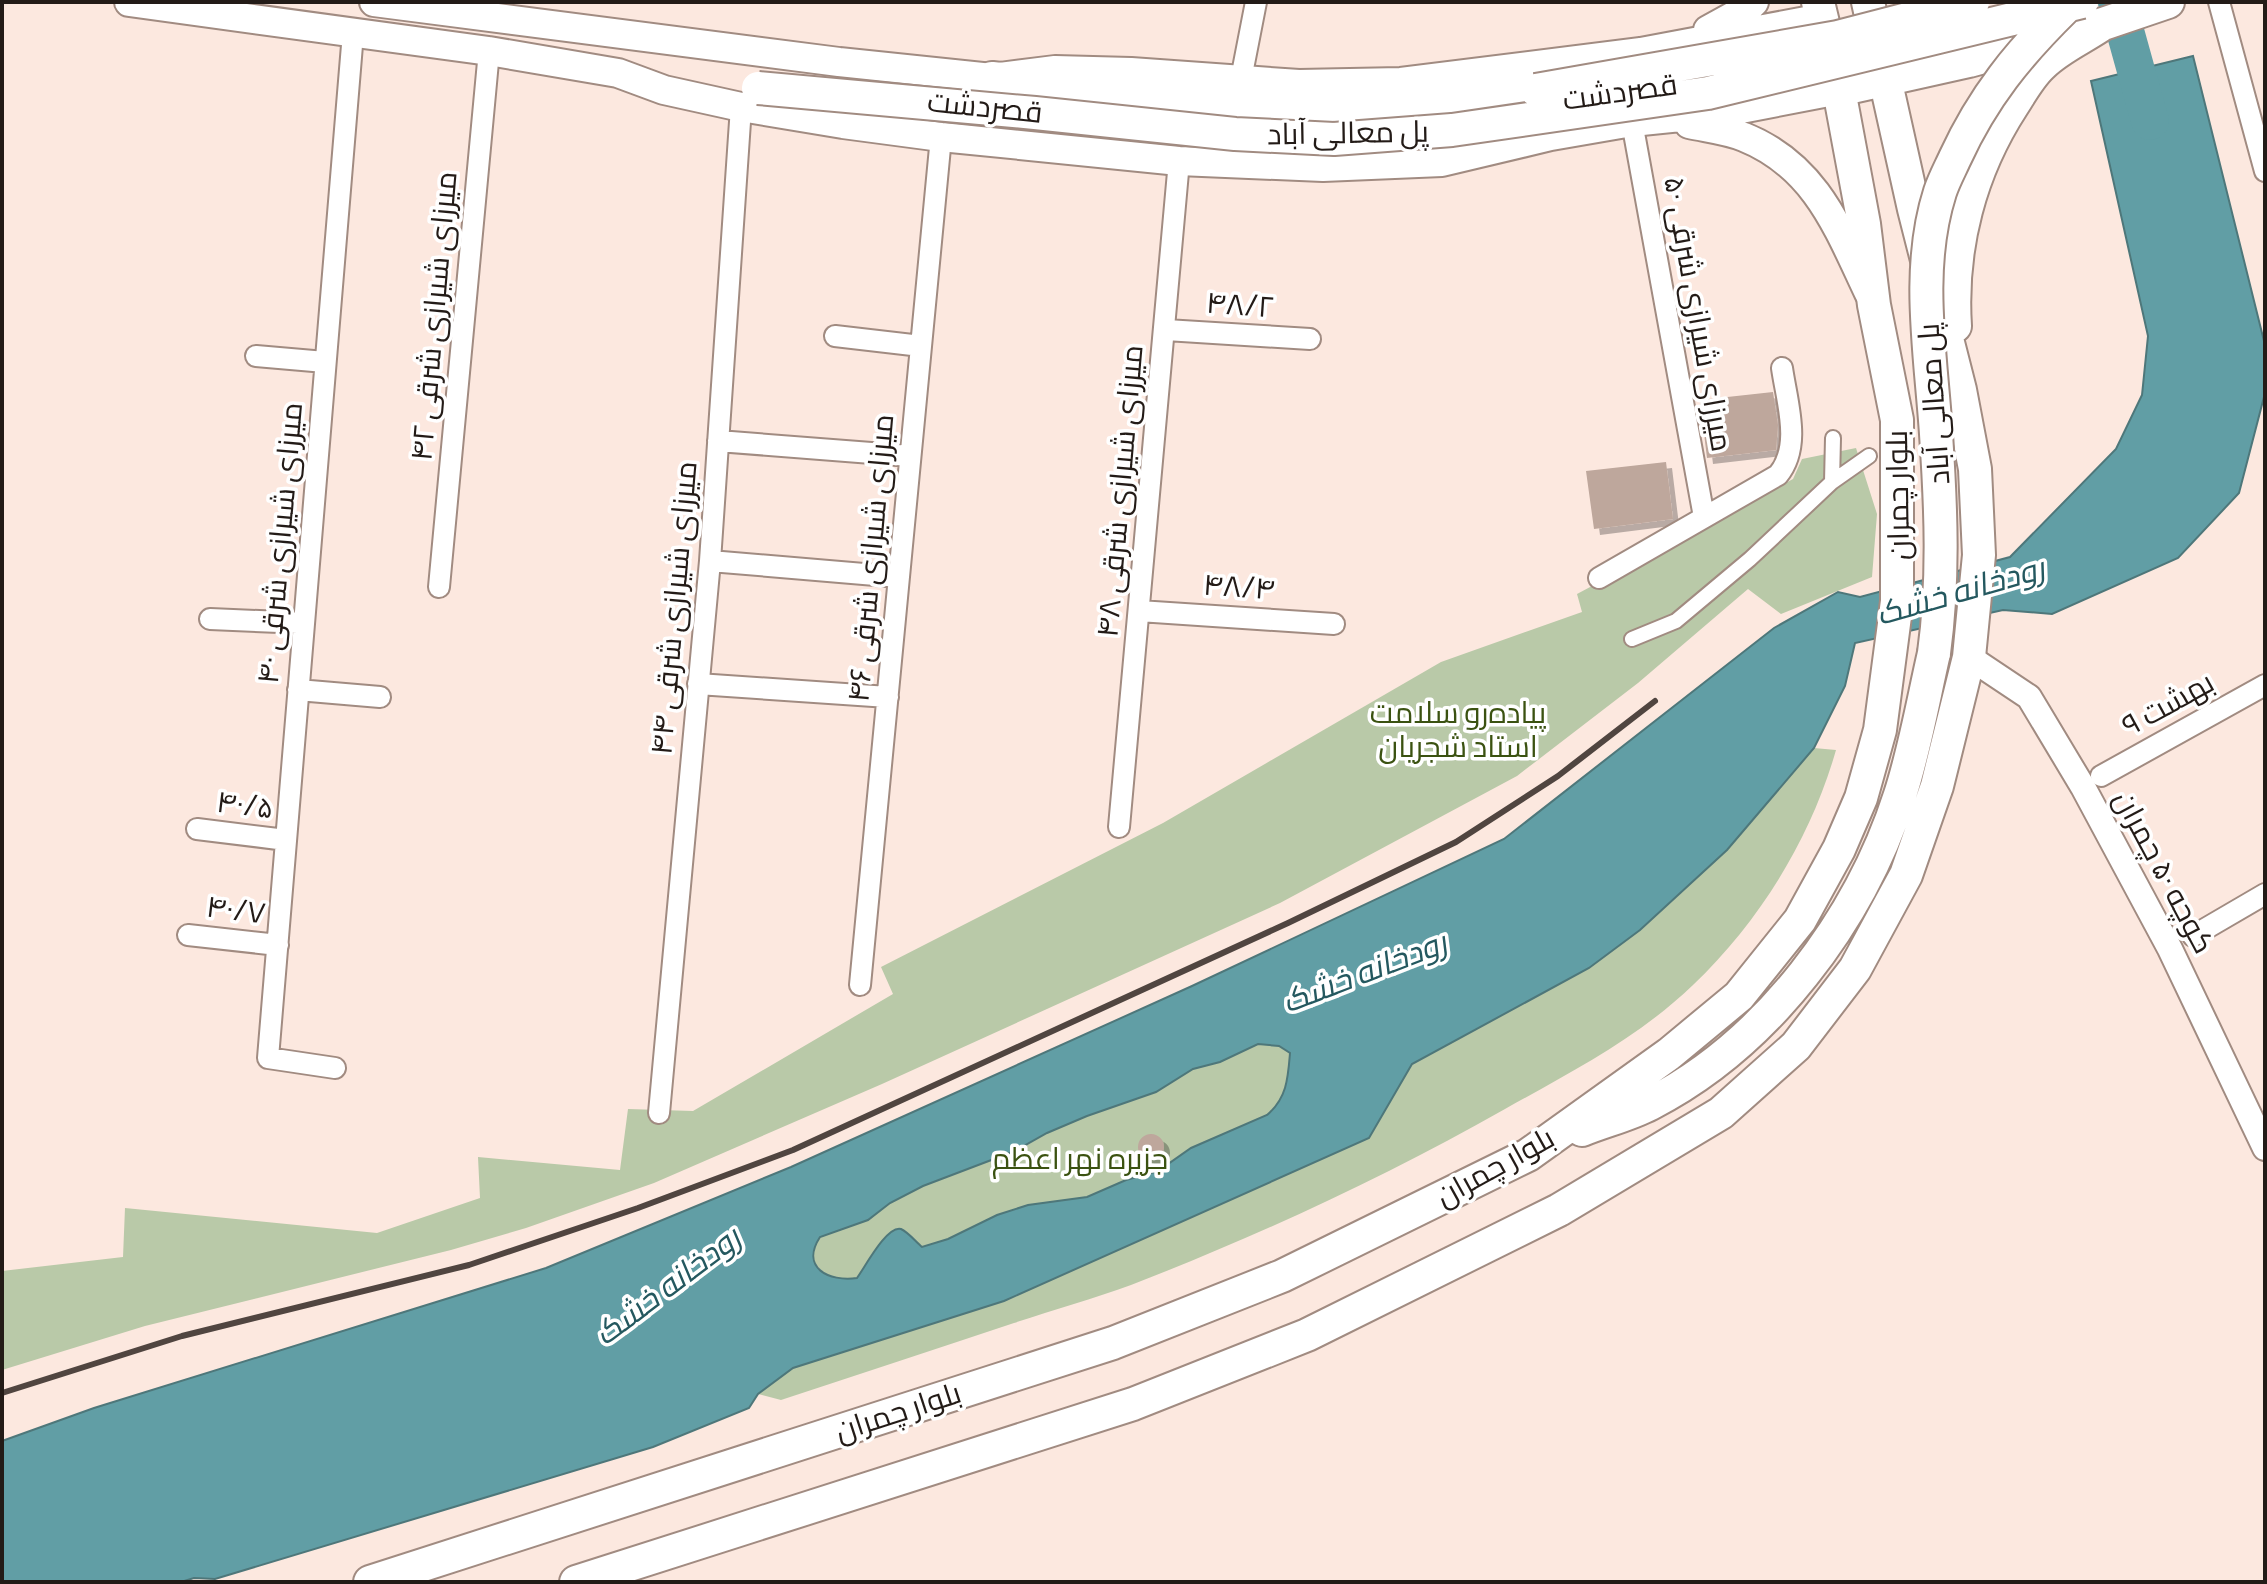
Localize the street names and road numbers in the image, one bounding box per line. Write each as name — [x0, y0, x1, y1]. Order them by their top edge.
street label: قصردشت — [1560, 63, 1680, 117]
street label: قصردشت — [926, 80, 1045, 130]
street label: پل معالی آباد — [1267, 111, 1429, 153]
street label: ۴۲ میرزای شیرازی شرقی — [400, 170, 465, 462]
street label: ۵۰ میرزای شیرازی شرقی — [1656, 173, 1743, 454]
street label: ۴۸/۲ — [1205, 282, 1275, 323]
street label: پل معالی آباد — [1907, 322, 1959, 486]
street label: ۴۸ میرزای شیرازی شرقی — [1086, 343, 1151, 639]
street label: ۴۰ میرزای شیرازی شرقی — [247, 401, 310, 685]
street label: ۴۶ میرزای شیرازی شرقی — [837, 412, 902, 704]
street label: بلوار چمران — [1876, 430, 1918, 560]
street label: ۴۴ میرزای شیرازی شرقی — [640, 459, 705, 756]
street label: ۴۸/۴ — [1202, 564, 1276, 605]
street label: ۹ بهشت — [2114, 662, 2220, 744]
street label: ۴۰/۵ — [215, 781, 276, 824]
street label: کوچه ۵۰ چمران — [2105, 783, 2225, 960]
street label: ۴۰/۷ — [205, 886, 268, 930]
street label: بلوار چمران — [1428, 1117, 1561, 1215]
street label: بلوار چمران — [830, 1372, 966, 1450]

